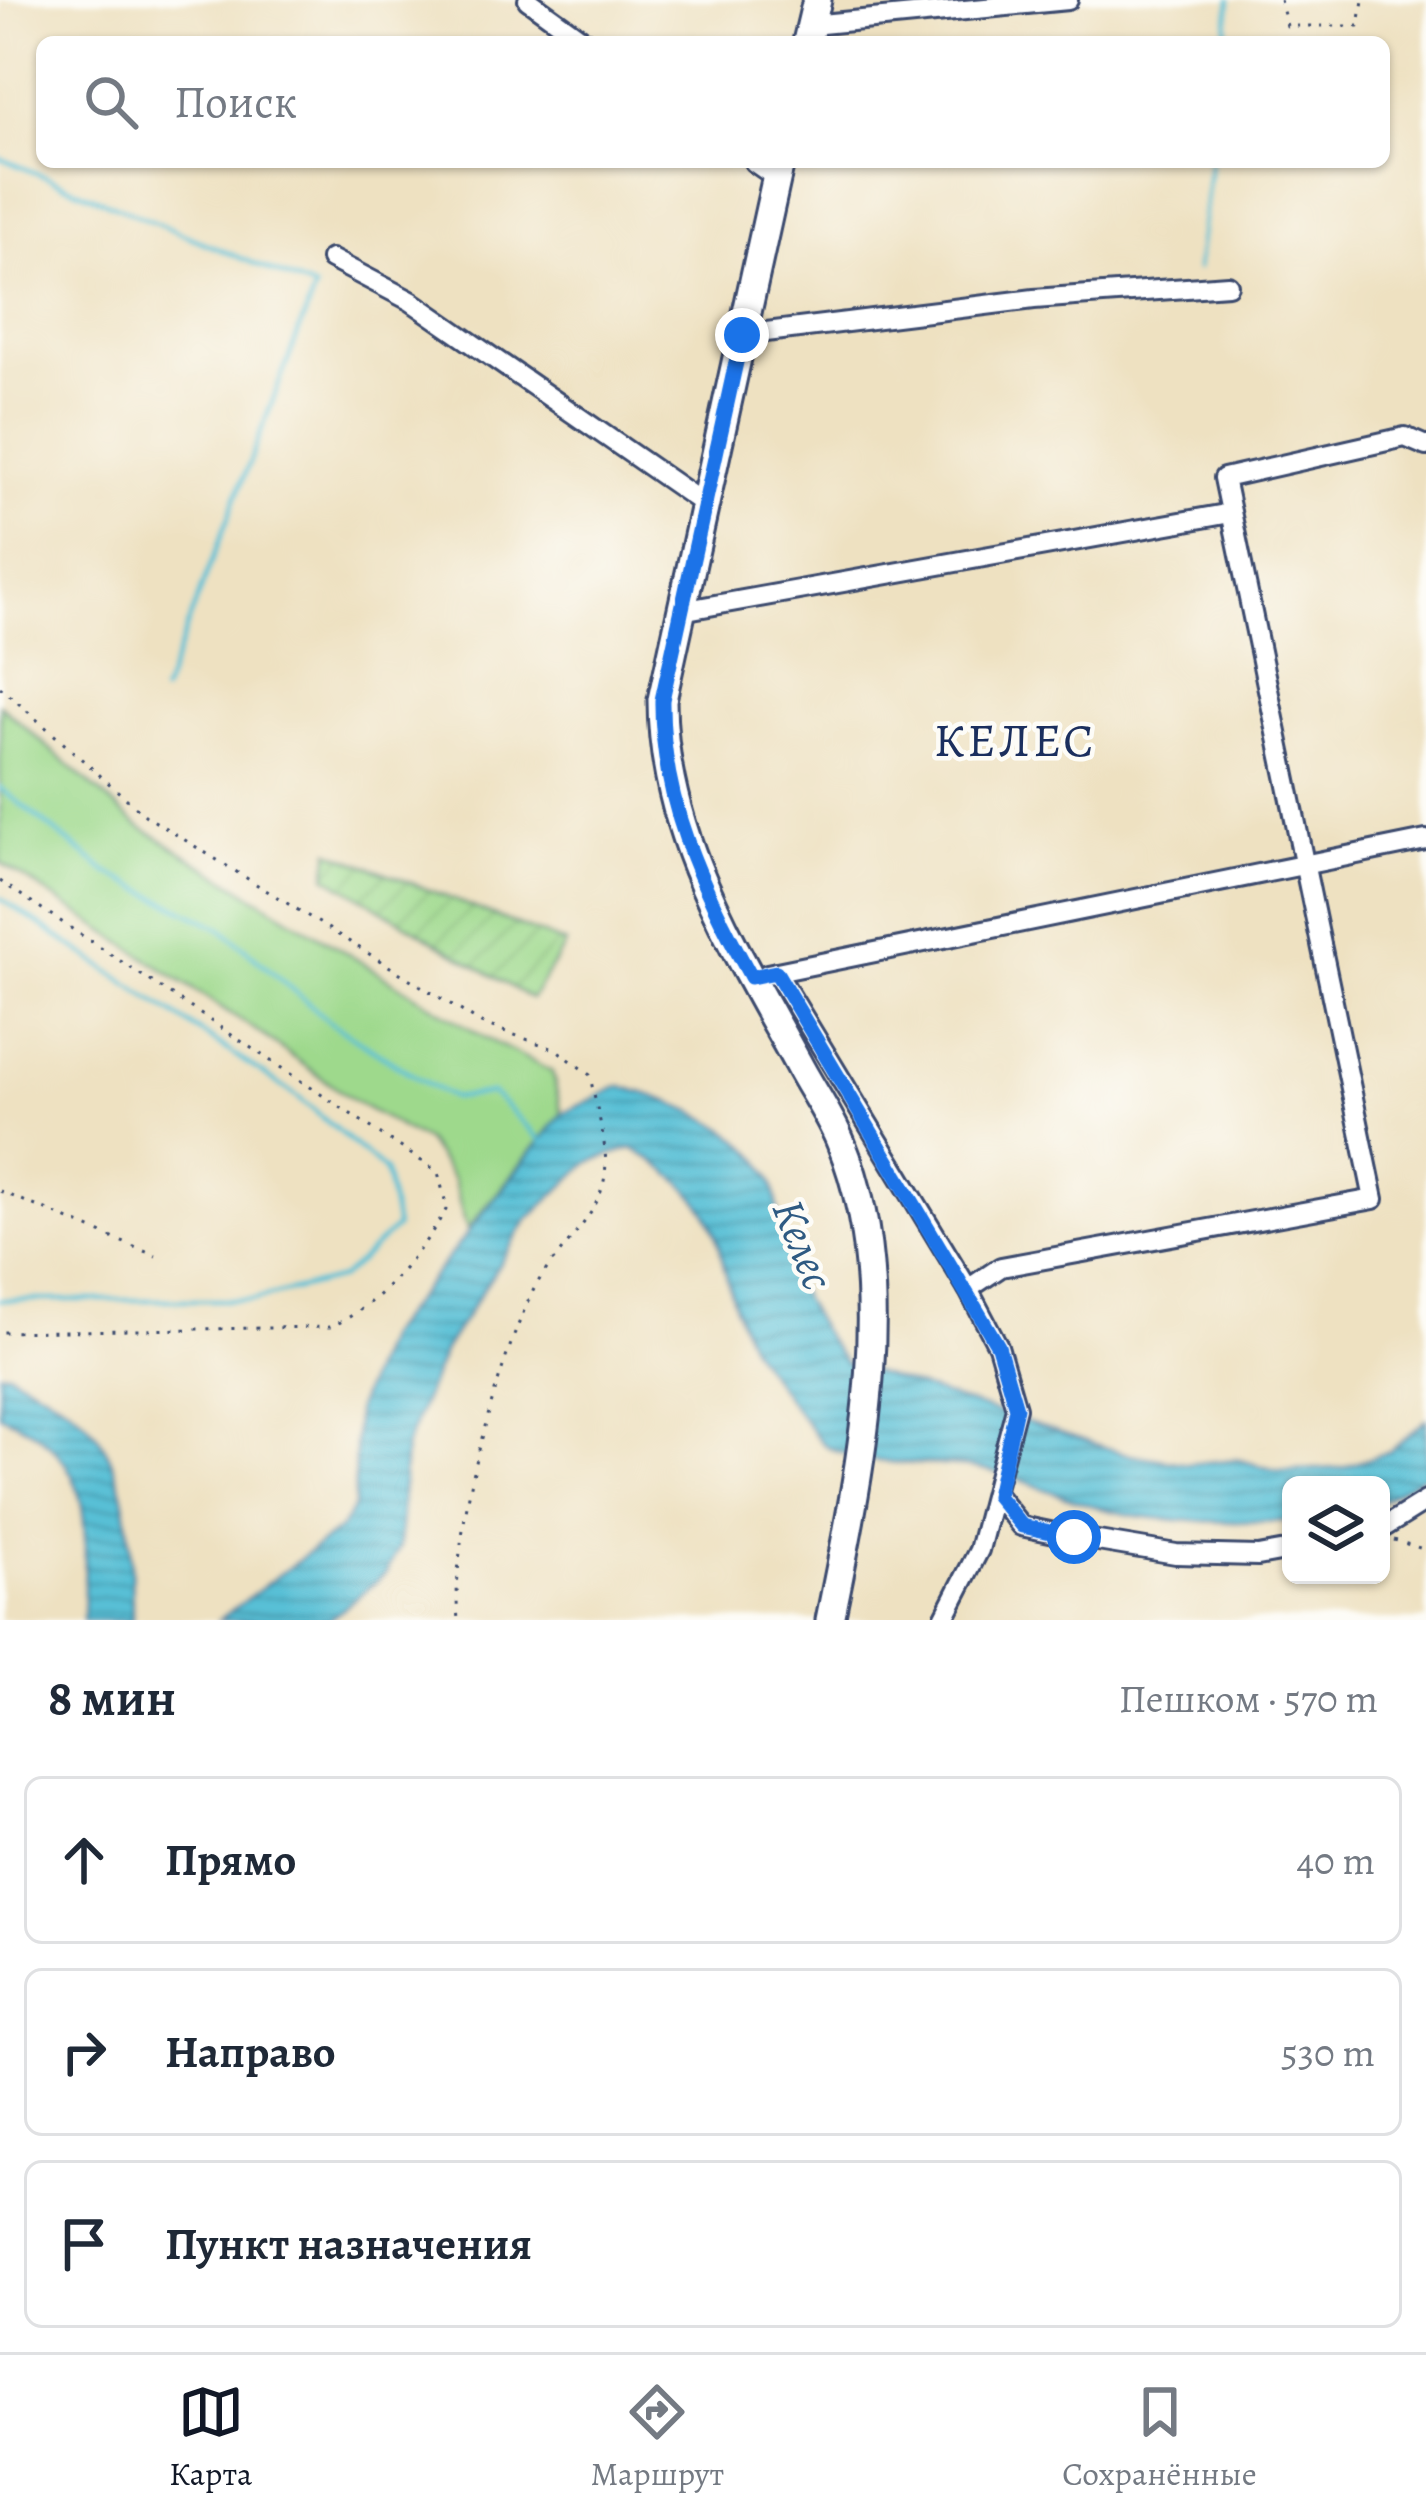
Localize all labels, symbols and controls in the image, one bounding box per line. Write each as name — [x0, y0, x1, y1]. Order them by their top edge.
search box — [36, 36, 1390, 168]
icon: search — [78, 69, 144, 135]
text: Поиск — [174, 71, 297, 133]
route end — [715, 308, 769, 362]
district label: КЕЛЕС — [934, 707, 1096, 773]
water label: Келес — [757, 1190, 849, 1299]
map controls — [1282, 1476, 1390, 1584]
button: layers — [1282, 1476, 1390, 1584]
route start — [1047, 1510, 1101, 1564]
text: 8 мин — [48, 1663, 176, 1733]
text: Пешком · 570 m — [1119, 1672, 1378, 1725]
icon: ahead — [51, 1827, 117, 1893]
text: Прямо — [165, 1829, 296, 1891]
text: 40 m — [1296, 1834, 1375, 1887]
icon: right — [51, 2019, 117, 2085]
text: Направо — [165, 2021, 336, 2083]
text: 530 m — [1281, 2026, 1375, 2079]
icon: arrive — [51, 2211, 117, 2277]
text: Пункт назначения — [165, 2213, 532, 2275]
tab: Карта — [169, 2379, 252, 2496]
tab: Маршрут — [591, 2379, 724, 2496]
tab: Сохранённые — [1062, 2379, 1257, 2496]

